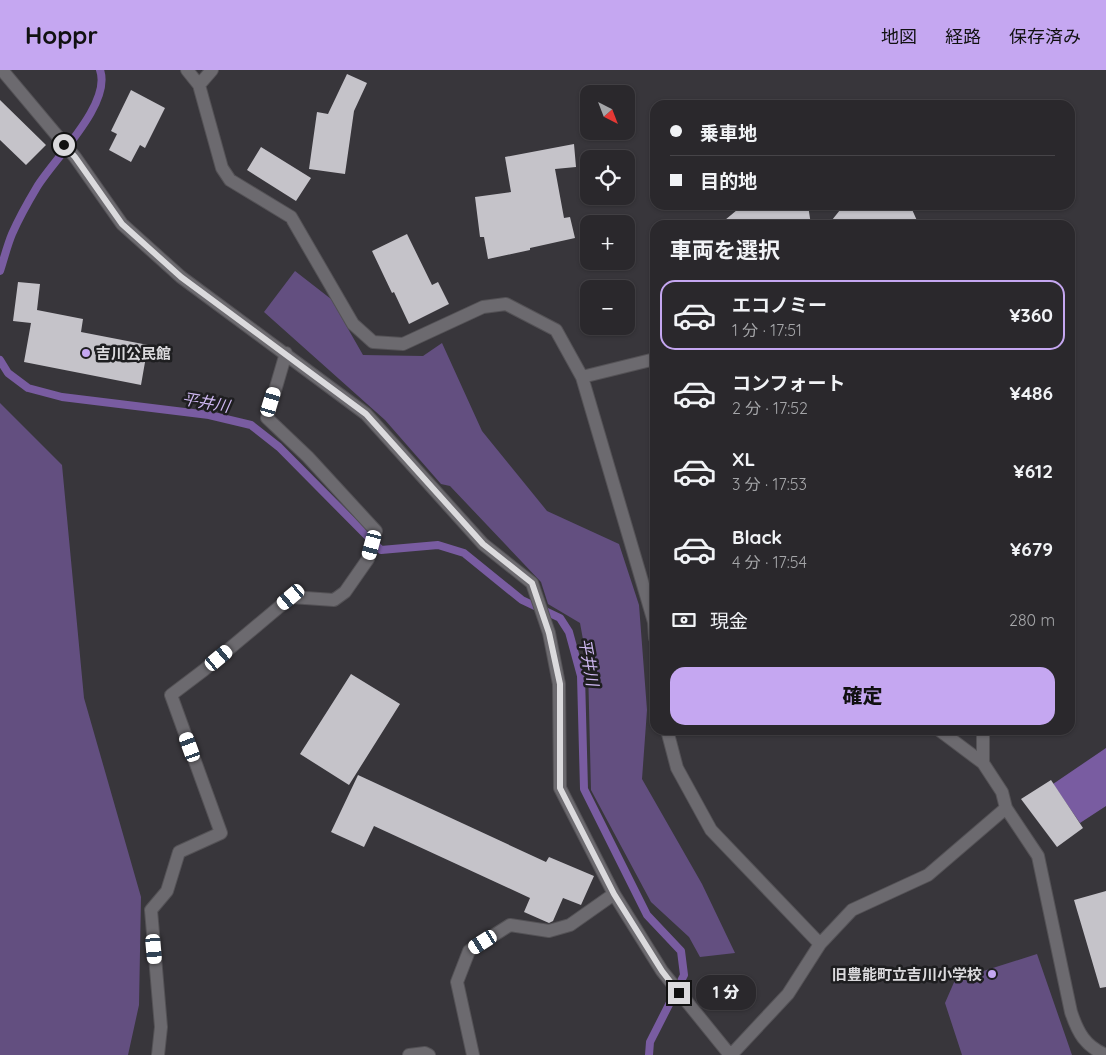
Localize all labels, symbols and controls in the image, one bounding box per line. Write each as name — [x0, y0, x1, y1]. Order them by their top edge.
text: Hoppr — [25, 20, 98, 50]
text: 地図 — [881, 25, 917, 48]
text: 経路 — [945, 25, 981, 48]
text: 保存済み — [1009, 25, 1081, 48]
north arrow — [580, 85, 635, 140]
map controls — [580, 85, 635, 335]
text: 乗車地 — [700, 121, 757, 145]
route start — [53, 134, 75, 156]
button: locate — [580, 150, 635, 205]
text: 目的地 — [700, 169, 757, 193]
button: + — [580, 215, 635, 270]
text: 車両を選択 — [670, 236, 780, 264]
button: − — [580, 280, 635, 335]
icon: car — [672, 293, 717, 338]
text: エコノミー — [732, 293, 827, 317]
text: ¥360 — [1009, 303, 1053, 327]
text: 1 分 · 17:51 — [732, 320, 802, 340]
place label: 吉川公民館 — [96, 344, 171, 363]
marker: 吉川公民館 — [80, 347, 92, 359]
icon: car — [672, 371, 717, 416]
text: コンフォート — [732, 371, 845, 395]
text: ¥486 — [1010, 381, 1053, 405]
car — [259, 385, 282, 419]
water label: 平井川 — [181, 388, 233, 416]
text: 2 分 · 17:52 — [732, 398, 808, 418]
text: XL — [732, 447, 755, 471]
icon: car — [672, 449, 717, 494]
text: ¥612 — [1013, 459, 1053, 483]
text: 3 分 · 17:53 — [732, 474, 807, 494]
text: Black — [732, 525, 782, 549]
icon: car — [672, 527, 717, 572]
car — [360, 529, 383, 561]
text: ¥679 — [1010, 537, 1053, 561]
text: 4 分 · 17:54 — [732, 552, 807, 572]
car — [274, 582, 307, 612]
icon: cash — [670, 606, 698, 634]
text: 現金 — [710, 609, 748, 633]
text: 280 m — [1009, 610, 1055, 630]
water label: 平井川 — [575, 637, 603, 689]
car — [202, 643, 235, 673]
button: 確定 — [670, 667, 1055, 725]
car — [177, 730, 202, 764]
car — [466, 928, 499, 956]
car — [145, 933, 162, 965]
place label: 旧豊能町立吉川小学校 — [832, 965, 982, 984]
marker: 旧豊能町立吉川小学校 — [986, 968, 998, 980]
callout: 1 分 — [696, 976, 756, 1010]
route end — [668, 982, 690, 1004]
text: 1 分 — [713, 982, 739, 1002]

